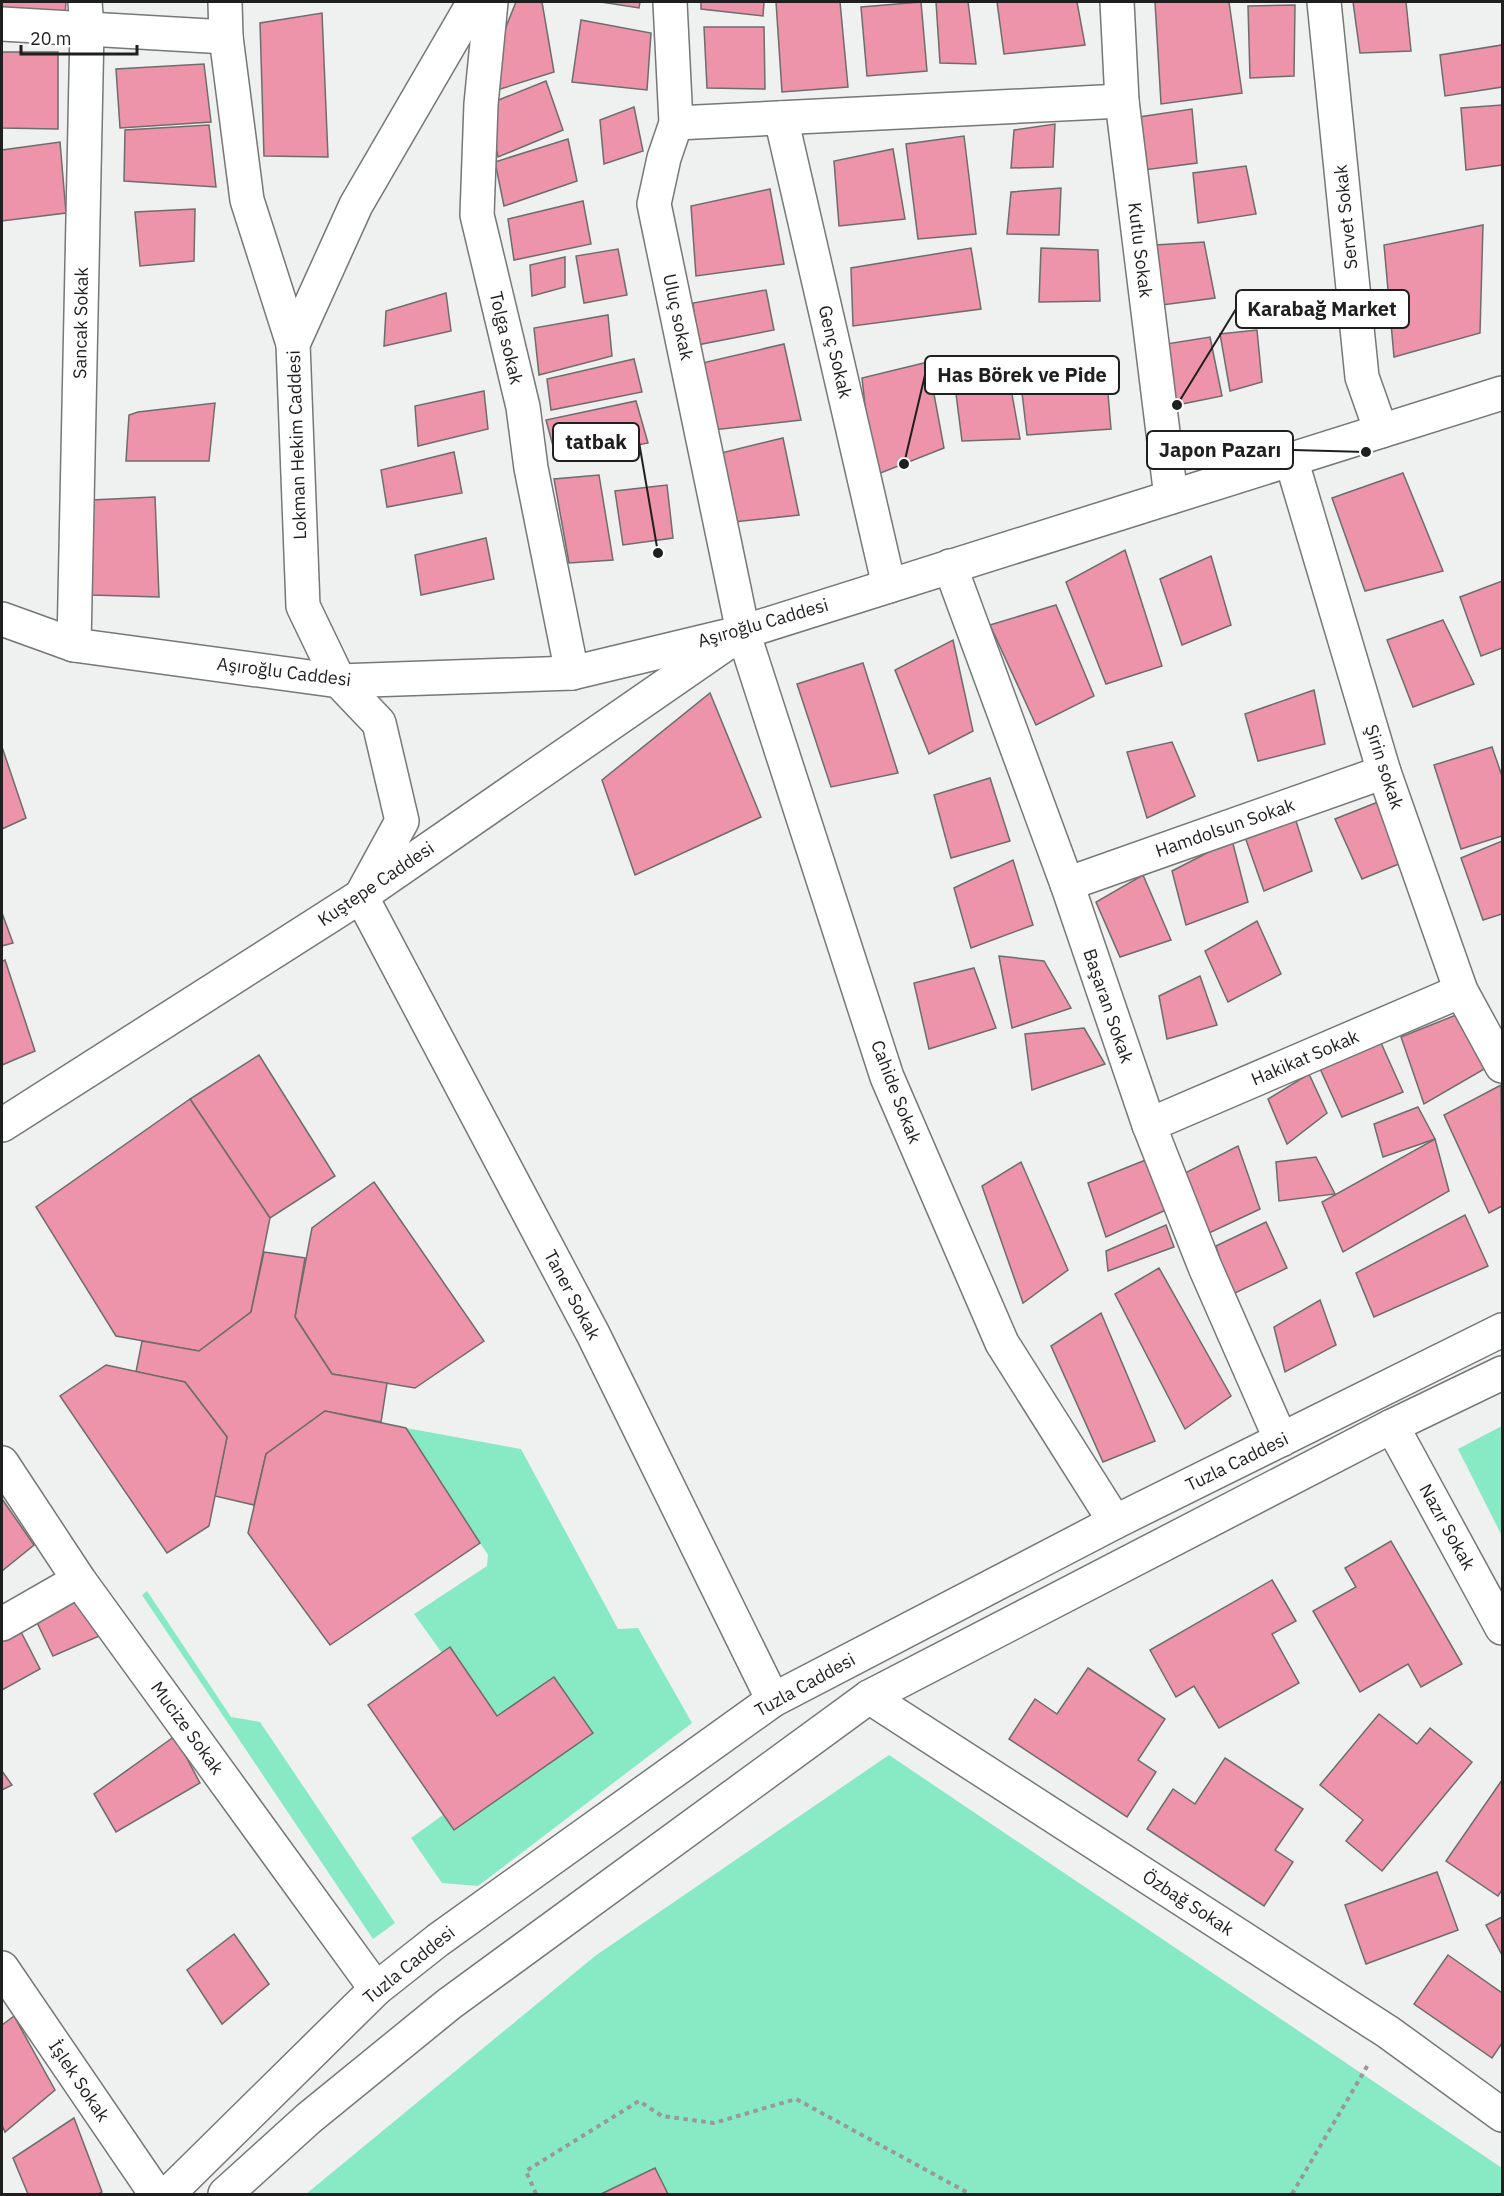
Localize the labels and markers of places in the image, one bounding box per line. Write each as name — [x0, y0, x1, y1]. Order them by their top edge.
callout: Karabağ Market — [1236, 290, 1409, 328]
callout: Has Börek ve Pide — [925, 356, 1119, 394]
callout: tatbak — [553, 423, 639, 461]
callout: Japon Pazarı — [1147, 431, 1293, 469]

